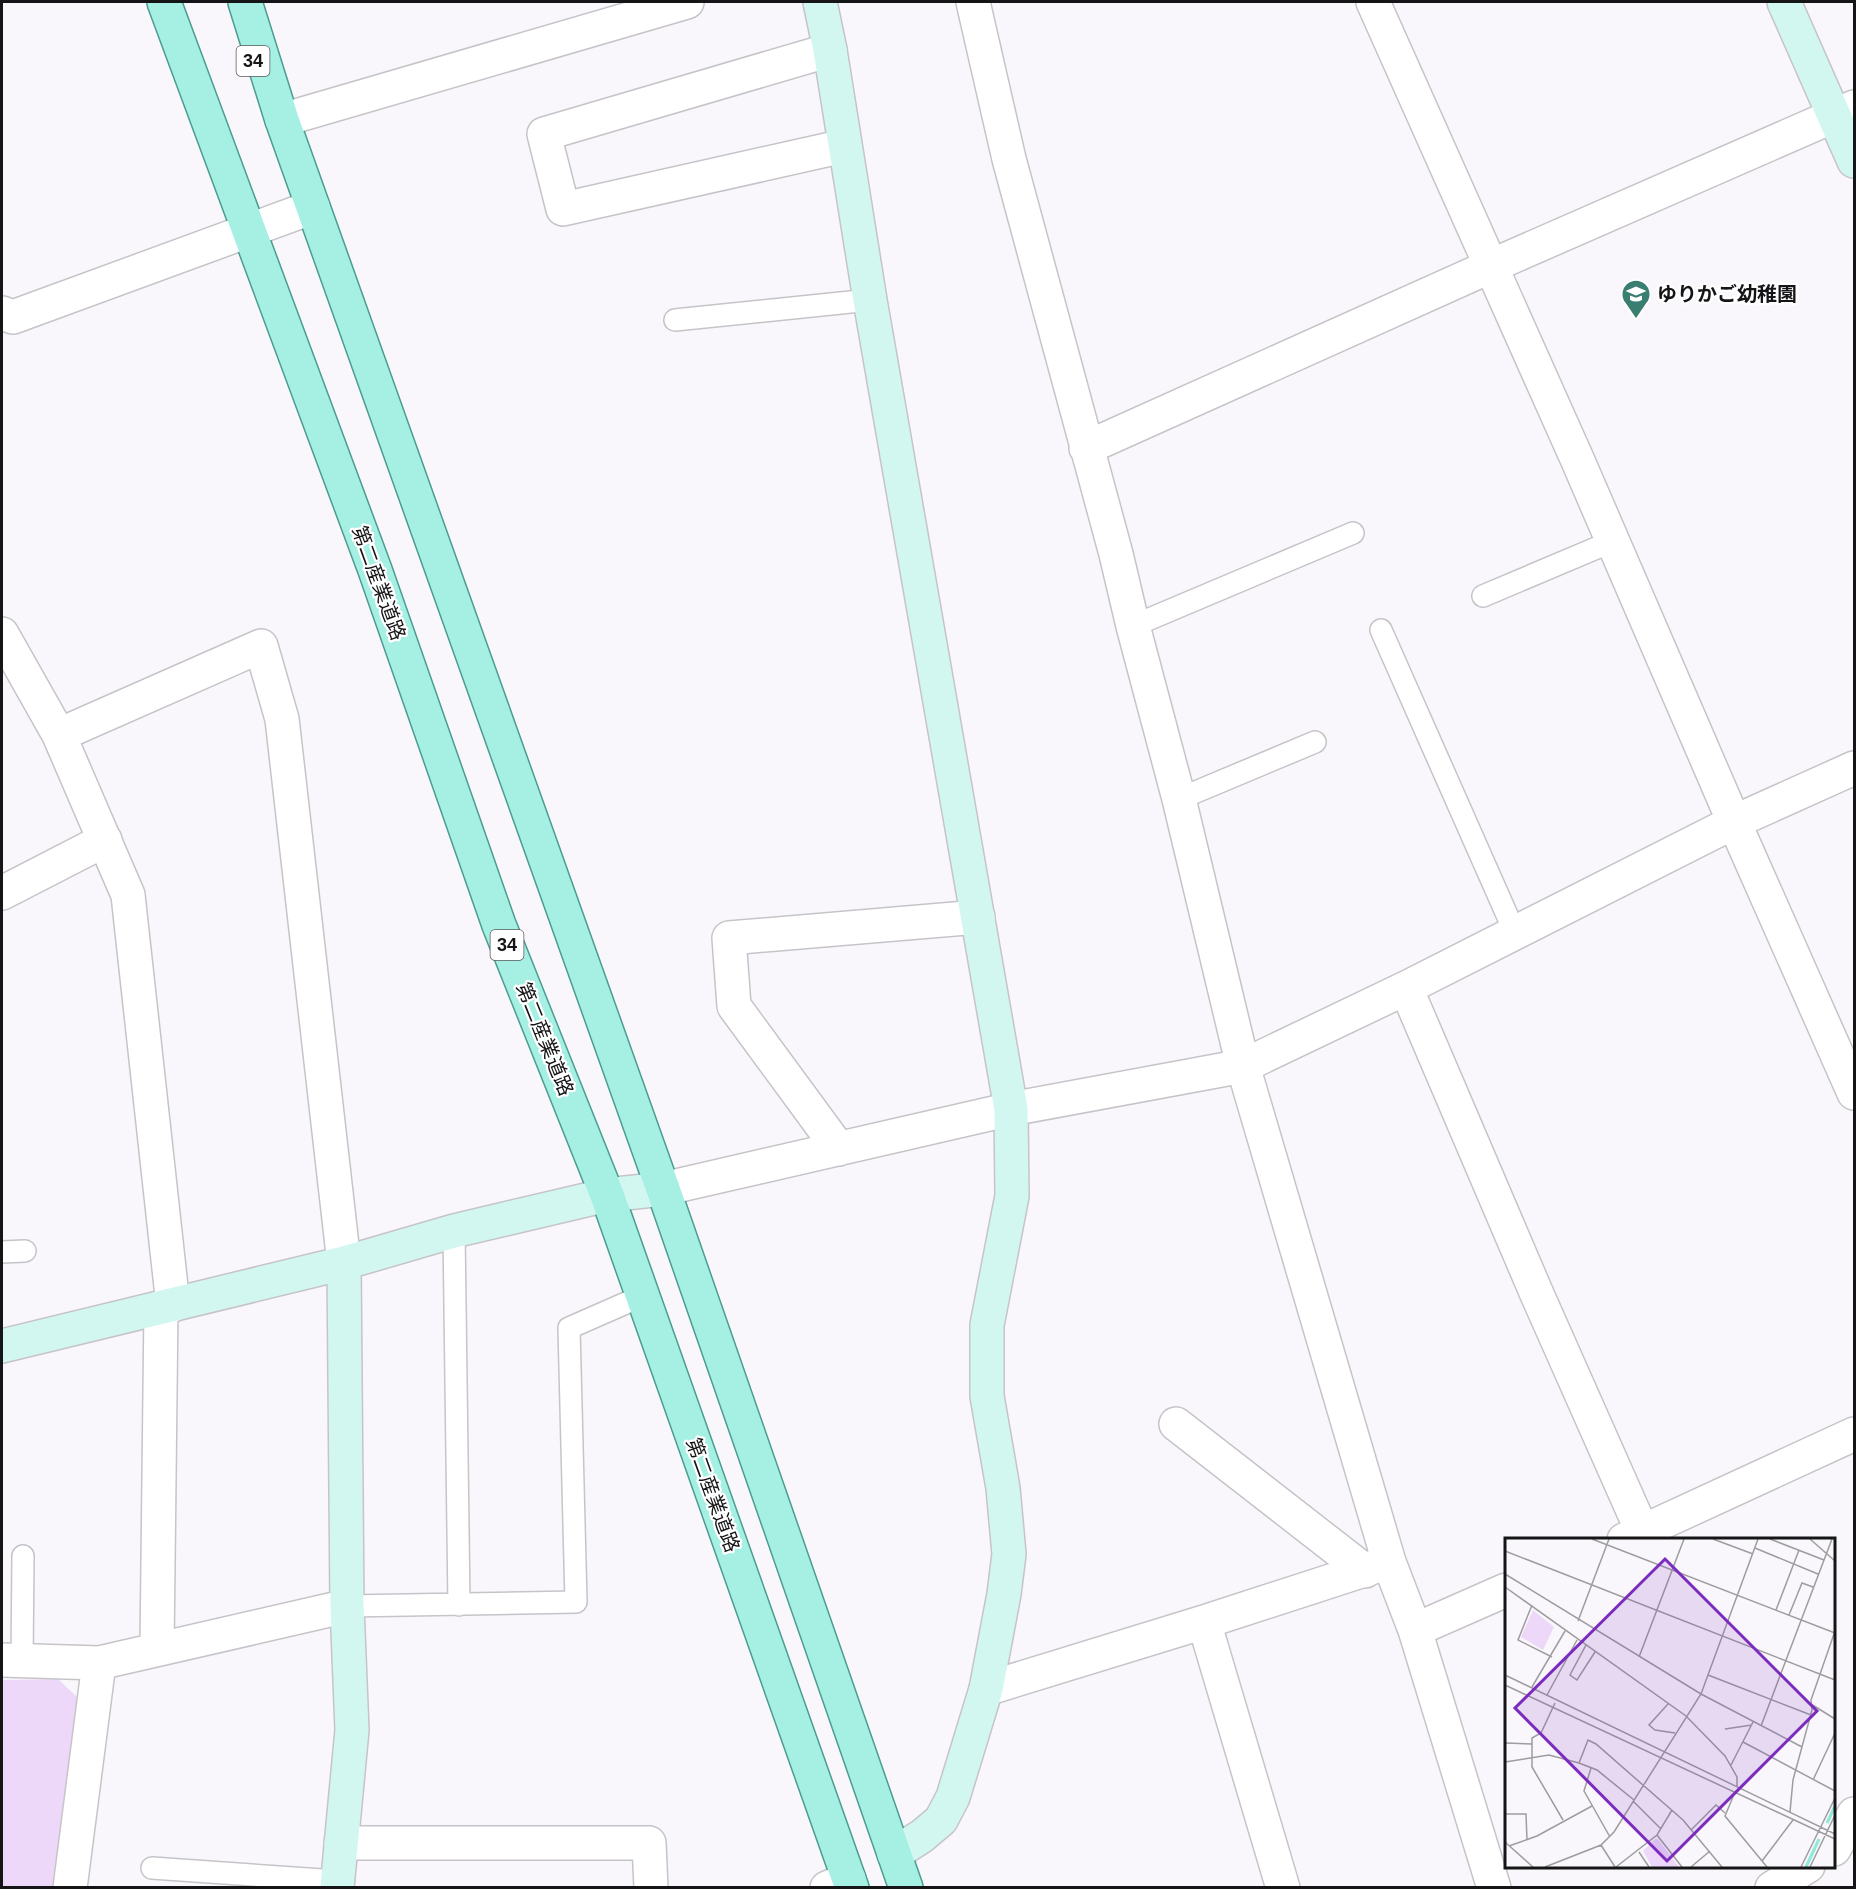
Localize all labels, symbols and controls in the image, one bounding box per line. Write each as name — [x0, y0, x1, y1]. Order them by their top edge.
road number: 34 — [236, 46, 270, 76]
school or university icon: ゆりかご幼稚園 — [1620, 278, 1652, 320]
place label: ゆりかご幼稚園 — [1657, 283, 1797, 305]
street label: 第二産業道路 — [348, 523, 410, 643]
road number: 34 — [490, 930, 524, 960]
street label: 第二産業道路 — [512, 979, 578, 1099]
street label: 第二産業道路 — [682, 1435, 744, 1555]
inset map — [1505, 1538, 1835, 1868]

